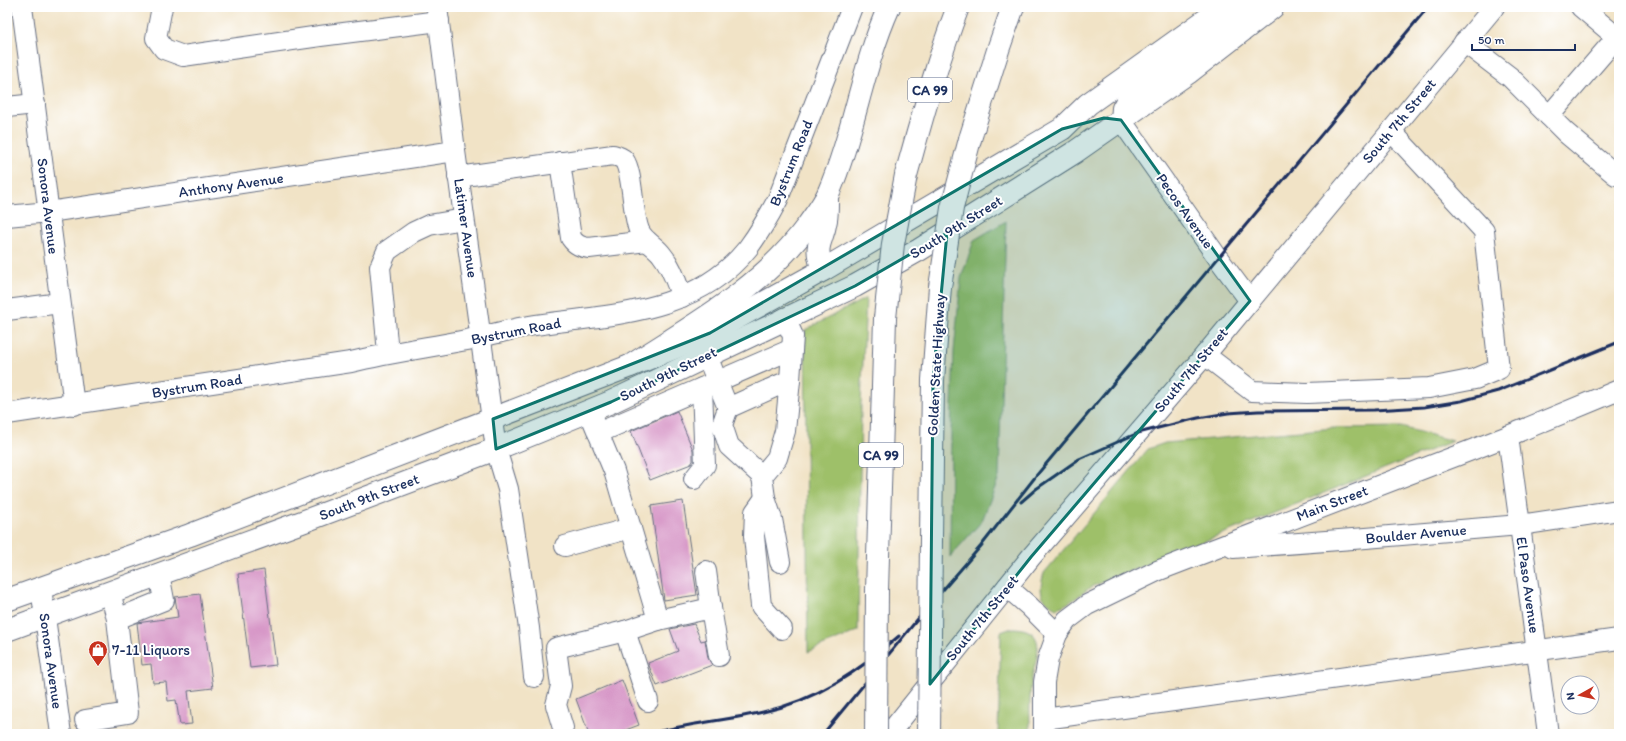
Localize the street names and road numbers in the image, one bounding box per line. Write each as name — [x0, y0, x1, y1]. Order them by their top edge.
street label: South 7th Street — [1358, 75, 1440, 167]
road number: CA 99 — [908, 78, 952, 102]
street label: Bystrum Road — [766, 117, 816, 209]
street label: Sonora Avenue — [33, 157, 63, 255]
street label: Anthony Avenue — [177, 169, 285, 201]
street label: Pecos Avenue — [1152, 170, 1218, 252]
street label: Latimer Avenue — [450, 177, 482, 279]
street label: South 9th Street — [906, 191, 1006, 263]
street label: Golden State Highway — [923, 293, 949, 437]
street label: Bystrum Road — [469, 313, 563, 349]
street label: South 7th Street — [1150, 324, 1232, 416]
street label: South 9th Street — [616, 343, 720, 405]
street label: Bystrum Road — [151, 370, 243, 402]
road number: CA 99 — [859, 443, 903, 467]
street label: South 9th Street — [316, 470, 422, 524]
street label: Main Street — [1294, 481, 1371, 525]
street label: Boulder Avenue — [1365, 521, 1467, 547]
street label: El Paso Avenue — [1512, 536, 1544, 634]
street label: South 7th Street — [942, 571, 1022, 665]
street label: Sonora Avenue — [35, 612, 67, 710]

